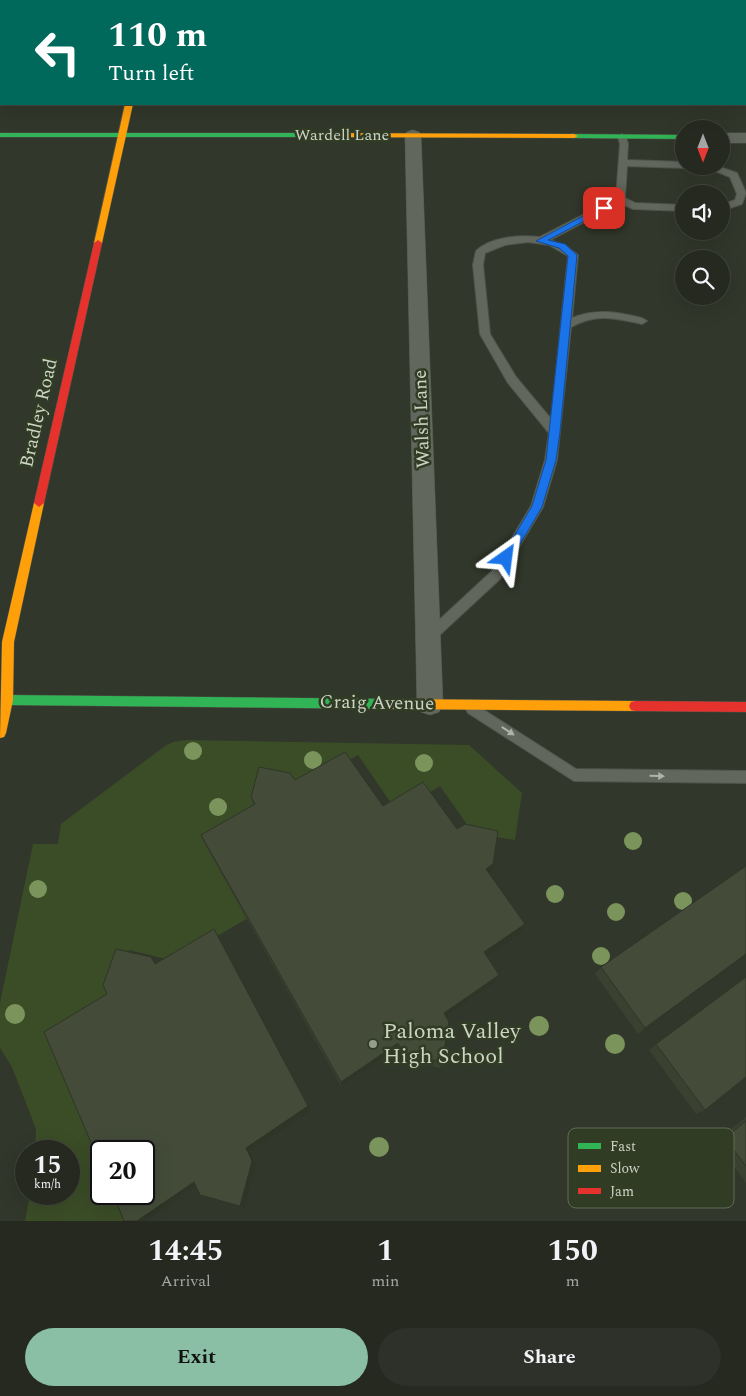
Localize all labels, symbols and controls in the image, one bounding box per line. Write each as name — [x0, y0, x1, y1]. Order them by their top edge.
text: 110 m — [108, 9, 207, 62]
icon: left — [25, 20, 90, 85]
text: Turn left — [108, 57, 194, 90]
north arrow — [675, 120, 730, 175]
map controls — [675, 120, 730, 305]
street label: Wardell Lane — [295, 123, 389, 147]
button: sound — [675, 185, 730, 240]
pin — [583, 187, 625, 229]
icon: arrive — [590, 194, 618, 222]
button: search — [675, 250, 730, 305]
street label: Bradley Road — [12, 355, 66, 471]
street label: Walsh Lane — [406, 369, 438, 469]
position arrow — [479, 531, 531, 583]
street label: Craig Avenue — [319, 688, 435, 718]
one-way arrow — [501, 727, 514, 736]
one-way arrow — [650, 772, 666, 780]
place label: Paloma Valley High School — [383, 1015, 522, 1073]
marker: Paloma Valley High School — [367, 1038, 379, 1050]
legend — [568, 1128, 734, 1208]
text: Fast — [610, 1136, 636, 1157]
speed limit sign: 20 — [90, 1140, 155, 1205]
text: 15 — [33, 1147, 62, 1185]
text: Slow — [610, 1158, 640, 1179]
text: km/h — [34, 1175, 61, 1194]
text: Jam — [610, 1181, 634, 1202]
text: 14:45 — [148, 1228, 223, 1274]
text: 1 — [377, 1228, 394, 1274]
text: 150 — [547, 1228, 598, 1274]
text: Arrival — [161, 1269, 211, 1293]
text: min — [371, 1269, 399, 1293]
text: m — [566, 1269, 580, 1293]
button: Exit — [25, 1328, 368, 1386]
button: Share — [378, 1328, 721, 1386]

